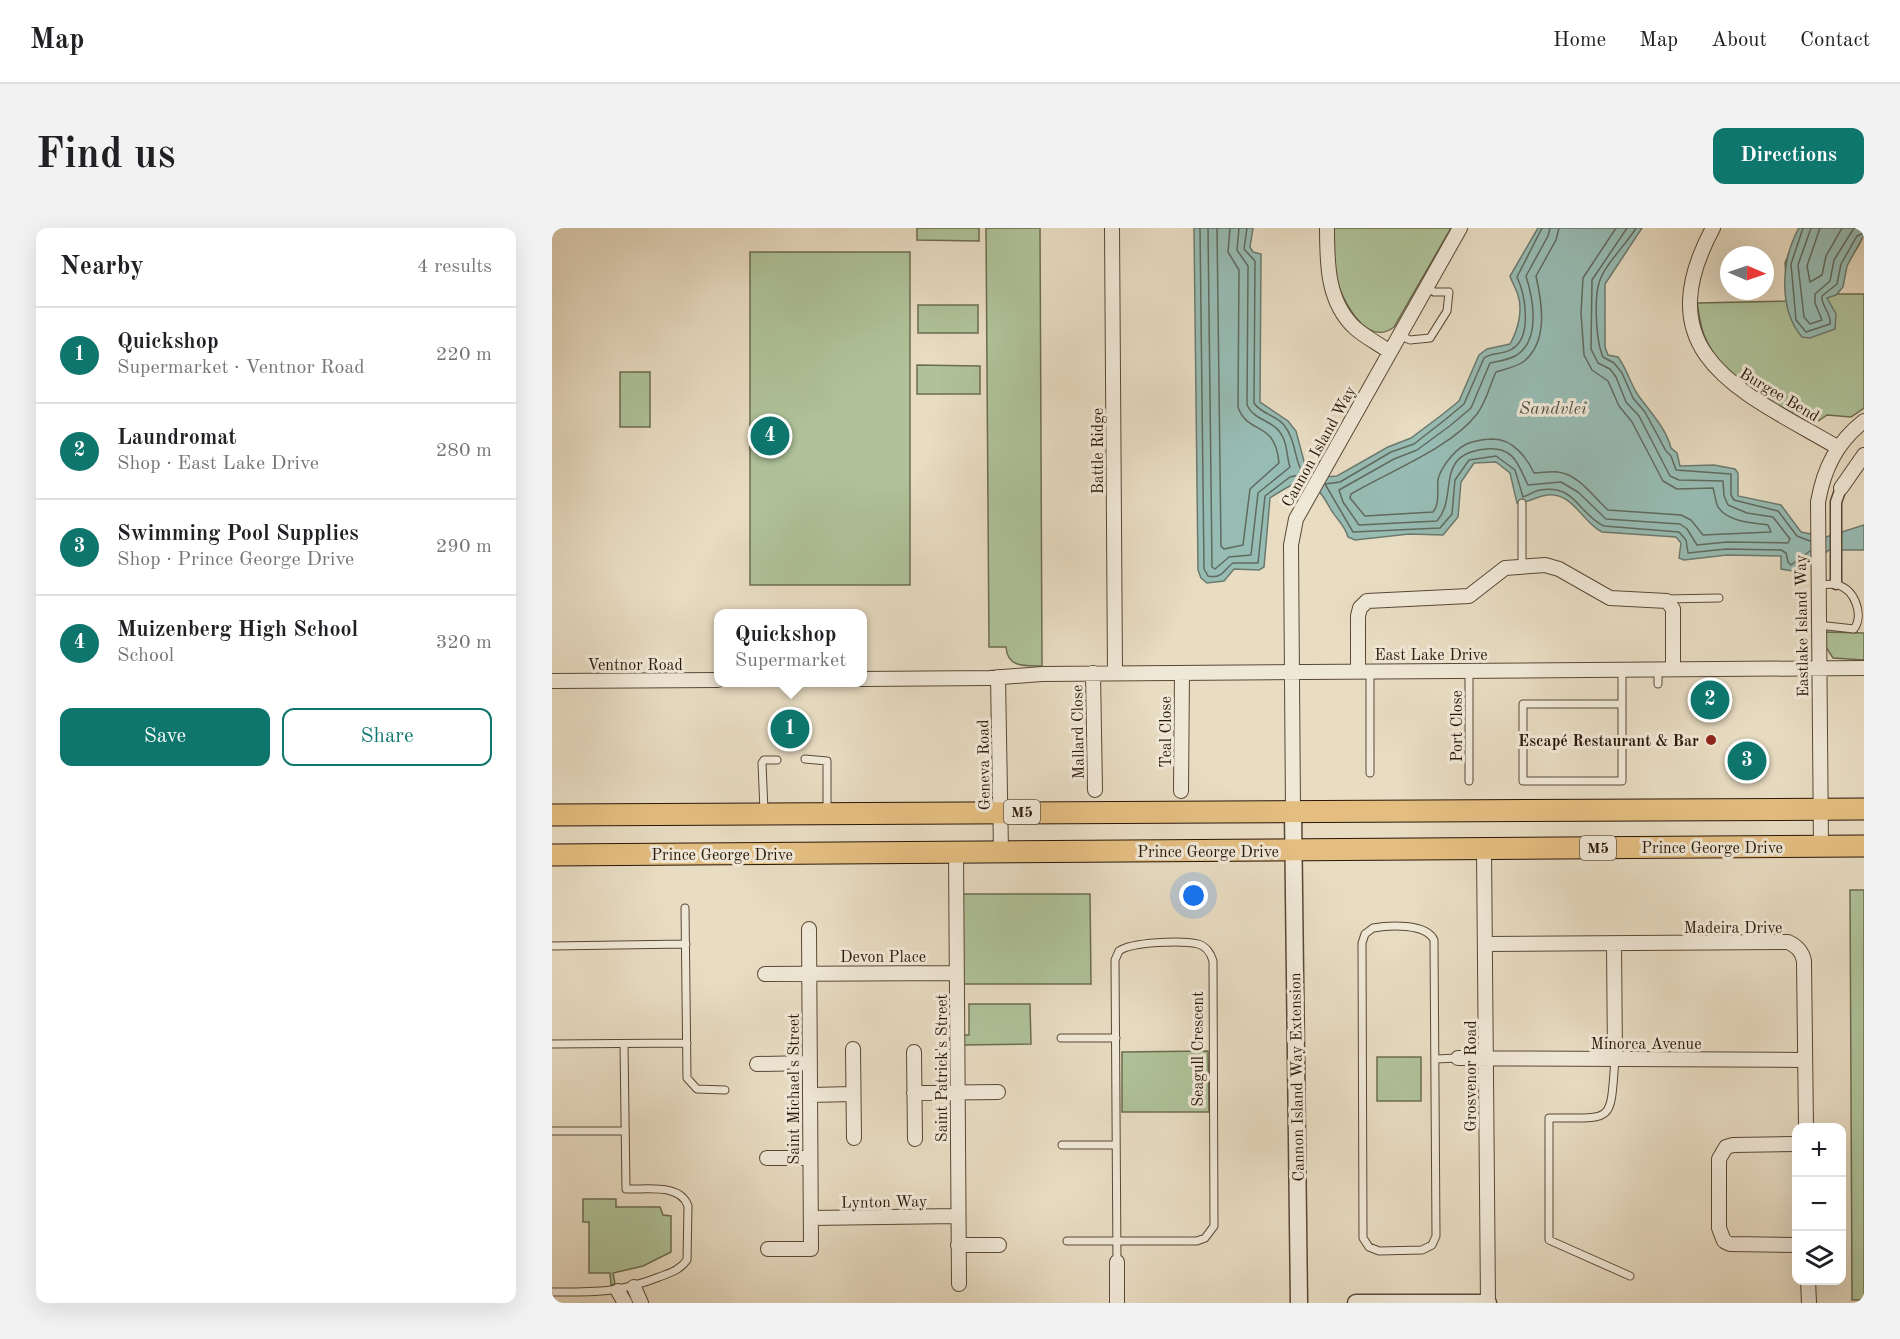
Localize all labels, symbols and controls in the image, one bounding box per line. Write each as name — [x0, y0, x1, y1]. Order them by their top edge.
text: Map — [30, 27, 84, 55]
text: Home — [1553, 30, 1606, 51]
text: Map — [1639, 30, 1678, 51]
text: About — [1711, 30, 1767, 51]
text: Contact — [1800, 30, 1870, 51]
button: Directions — [1713, 128, 1864, 184]
text: Find us — [36, 135, 175, 177]
north arrow — [1720, 246, 1774, 300]
text: Nearby — [60, 254, 144, 280]
text: 4 results — [417, 257, 492, 277]
text: Quickshop — [117, 331, 219, 353]
text: 1 — [74, 345, 85, 365]
text: 220 m — [436, 345, 492, 365]
text: Supermarket · Ventnor Road — [117, 358, 365, 378]
street label: Burgee Bend — [1737, 366, 1821, 426]
street label: Cannon Island Way — [1280, 383, 1360, 510]
water label: Sandvlei — [1519, 400, 1587, 418]
street label: Battle Ridge — [1091, 408, 1107, 494]
pin: 4 — [750, 414, 790, 458]
text: Laundromat — [117, 427, 237, 449]
text: 2 — [74, 441, 85, 461]
text: 280 m — [436, 441, 492, 461]
text: Shop · East Lake Drive — [117, 454, 319, 474]
text: Swimming Pool Supplies — [117, 523, 359, 545]
text: 3 — [74, 537, 85, 557]
text: 290 m — [436, 537, 492, 557]
text: Shop · Prince George Drive — [117, 550, 354, 570]
street label: Eastlake Island Way — [1794, 554, 1812, 697]
popup — [714, 609, 867, 687]
text: Muizenberg High School — [117, 619, 358, 641]
text: Quickshop — [735, 624, 837, 646]
text: 4 — [74, 633, 85, 653]
text: 320 m — [436, 633, 492, 653]
text: School — [117, 646, 174, 666]
street label: East Lake Drive — [1374, 648, 1488, 664]
text: Supermarket — [735, 651, 846, 671]
street label: Ventnor Road — [587, 658, 683, 674]
pin: 2 — [1690, 678, 1730, 722]
street label: Mallard Close — [1070, 685, 1088, 779]
street label: Port Close — [1450, 690, 1466, 762]
street label: Teal Close — [1159, 696, 1175, 768]
pin: 1 — [770, 706, 810, 752]
button: Save — [60, 708, 270, 766]
button: Share — [282, 708, 492, 766]
street label: Geneva Road — [976, 719, 994, 811]
marker: Escapé Restaurant & Bar — [1704, 733, 1718, 747]
place label: Escapé Restaurant & Bar — [1518, 734, 1699, 750]
pin: 3 — [1728, 738, 1766, 784]
road number: M5 — [1004, 800, 1040, 824]
road number: M5 — [1580, 836, 1616, 860]
street label: Prince George Drive — [1641, 841, 1783, 857]
street label: Prince George Drive — [1137, 845, 1279, 861]
street label: Prince George Drive — [651, 848, 793, 864]
your location — [1179, 881, 1208, 910]
street label: Madeira Drive — [1684, 921, 1782, 937]
street label: Devon Place — [840, 950, 926, 966]
street label: Cannon Island Way Extension — [1288, 972, 1308, 1182]
street label: Seagull Crescent — [1191, 991, 1207, 1107]
street label: Saint Patrick's Street — [935, 993, 951, 1142]
street label: Saint Michael's Street — [787, 1013, 803, 1165]
street label: Grosvenor Road — [1464, 1020, 1480, 1132]
street label: Minorca Avenue — [1590, 1037, 1702, 1053]
map controls — [1792, 1123, 1846, 1285]
button: + — [1792, 1123, 1846, 1177]
button: − — [1792, 1177, 1846, 1231]
street label: Lynton Way — [841, 1194, 928, 1212]
button: layers — [1792, 1231, 1846, 1285]

